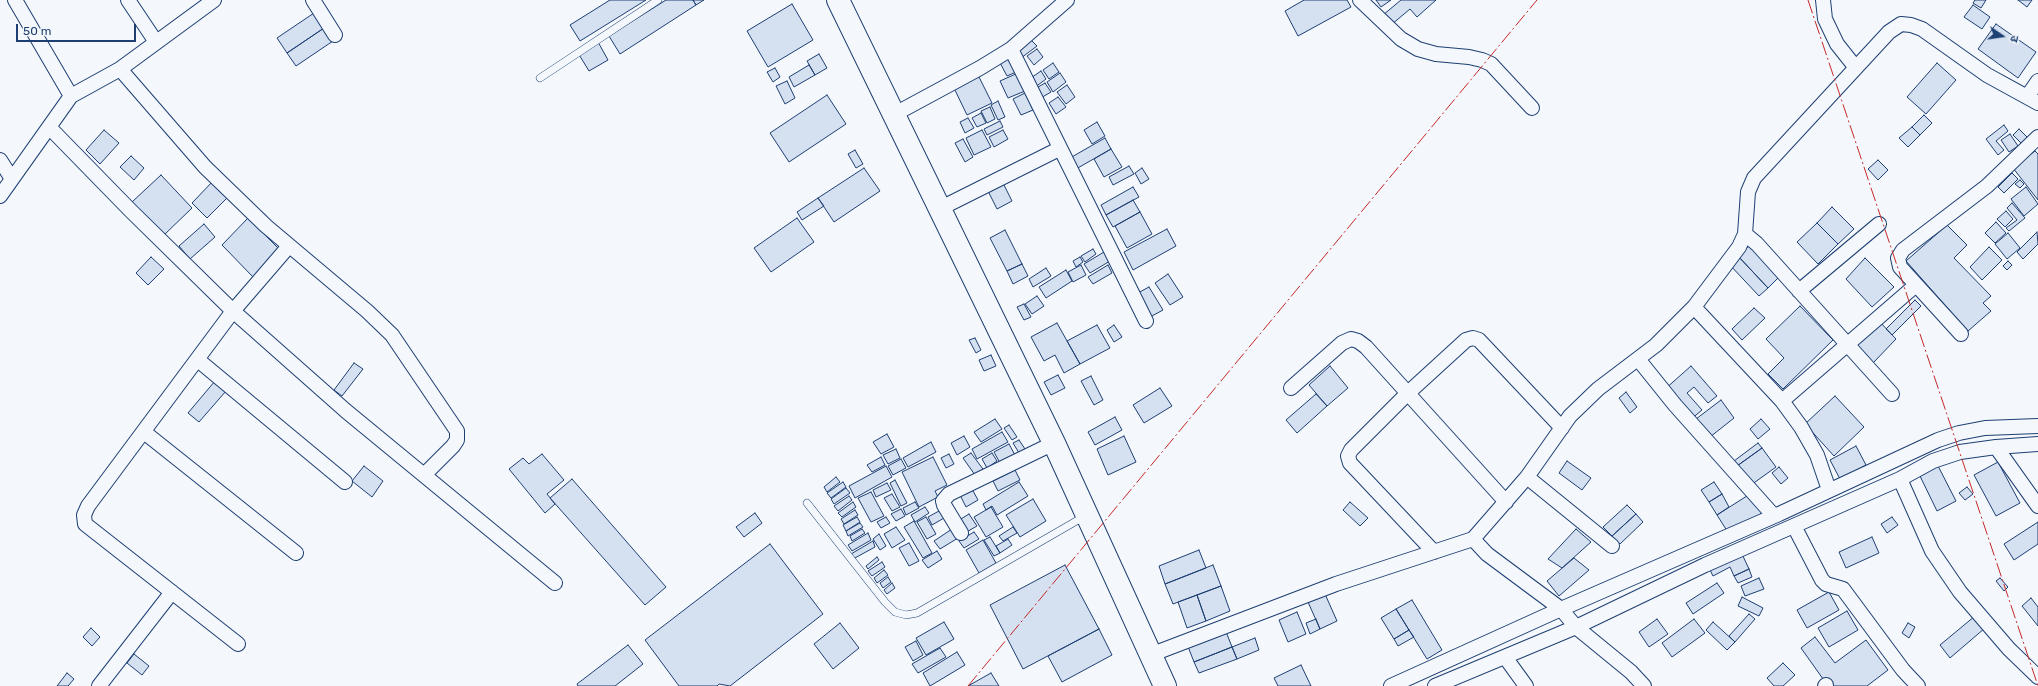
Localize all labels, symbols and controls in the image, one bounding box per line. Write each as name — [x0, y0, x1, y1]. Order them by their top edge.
scale bar — [18, 16, 138, 42]
north arrow — [1982, 16, 2022, 56]
text: 50 m — [23, 24, 51, 38]
text: उ — [2007, 34, 2021, 43]

